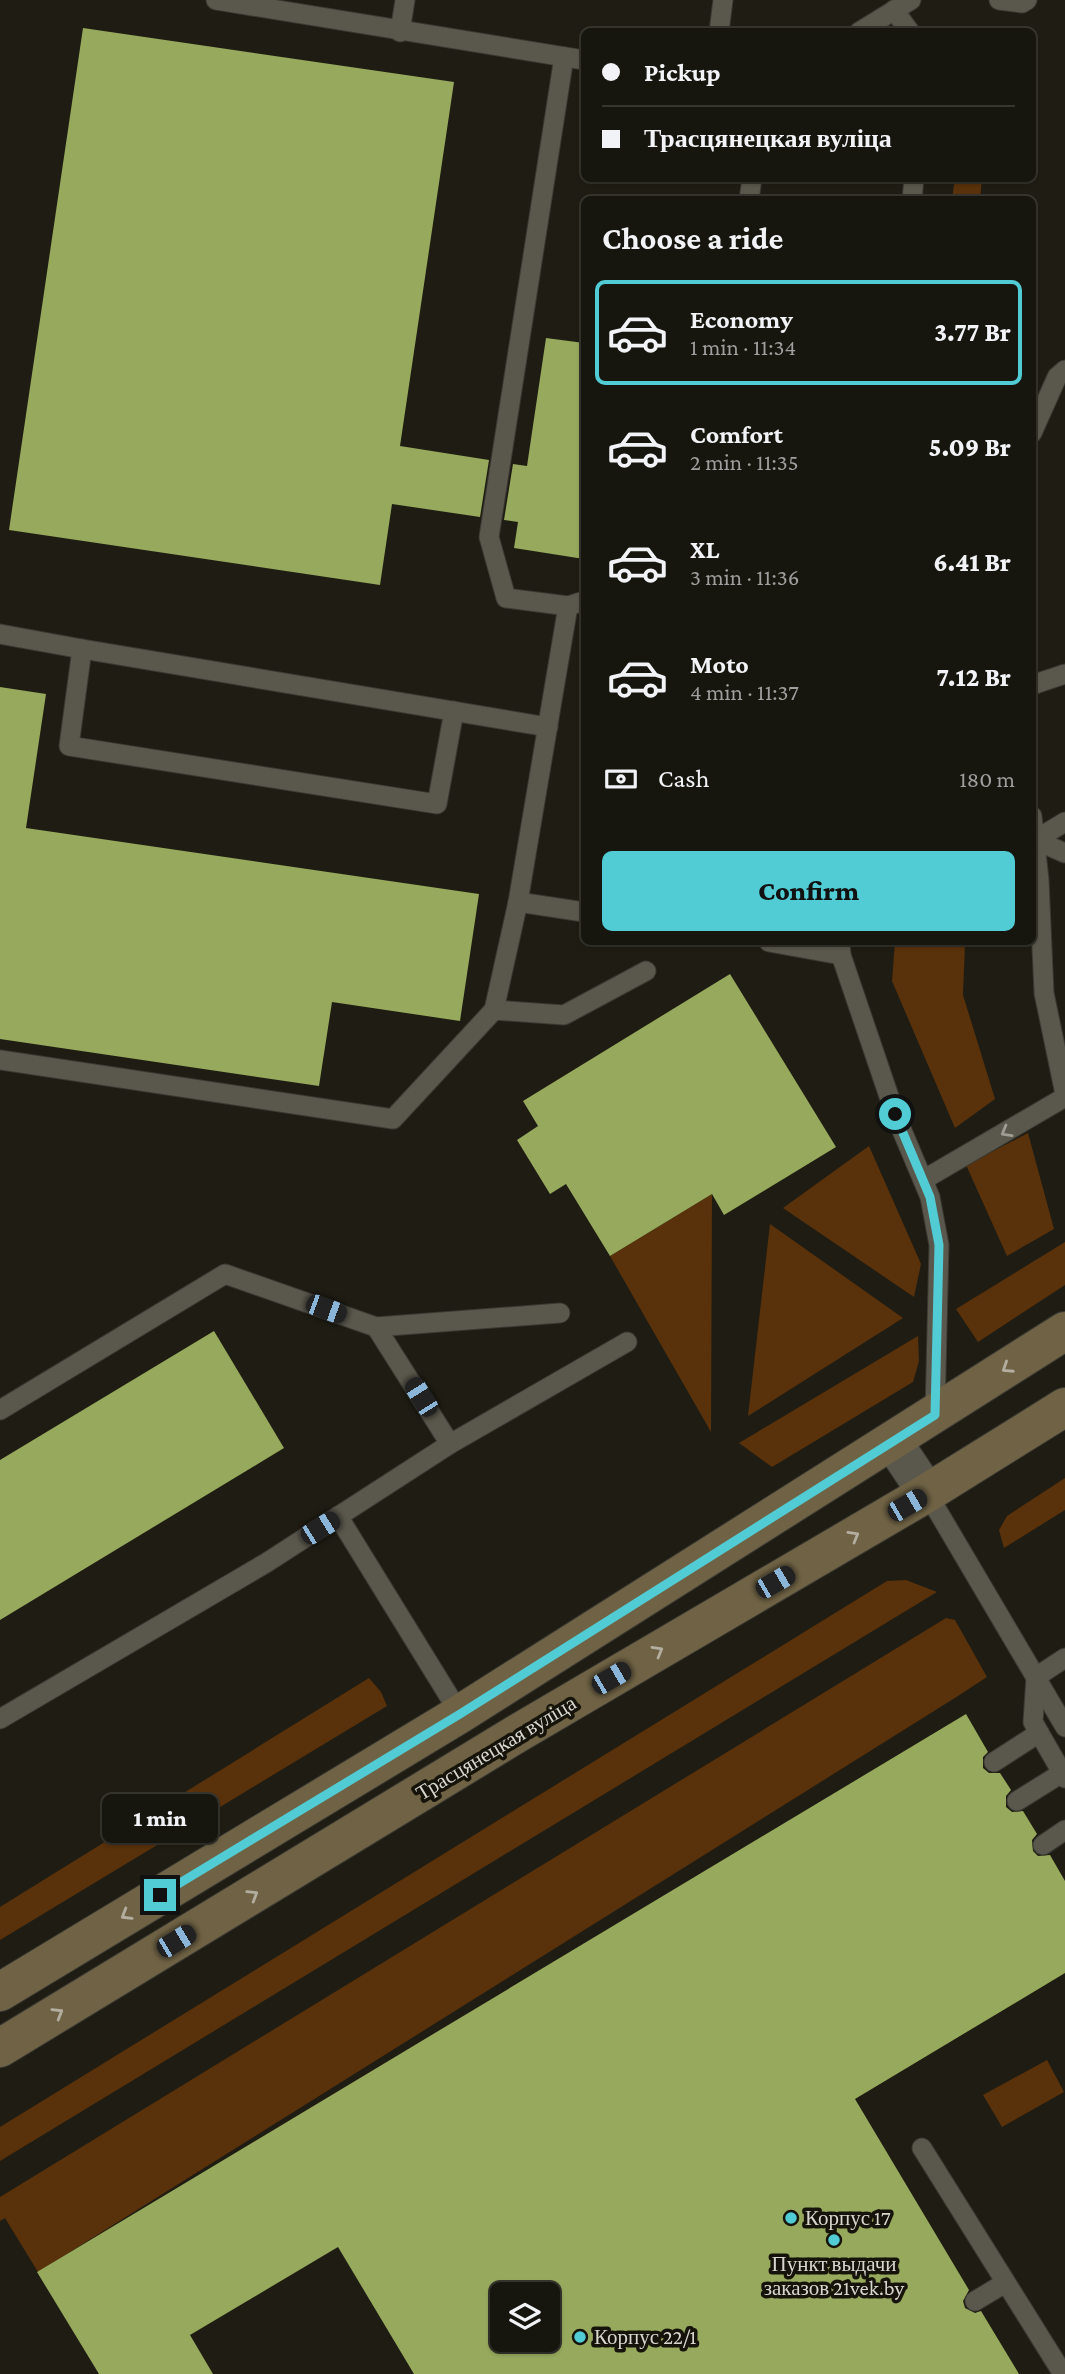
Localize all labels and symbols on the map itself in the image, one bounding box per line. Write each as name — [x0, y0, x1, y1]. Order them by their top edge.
route start — [879, 1098, 911, 1130]
one-way arrow — [1001, 1123, 1014, 1136]
car — [303, 1292, 350, 1326]
one-way arrow — [1002, 1359, 1015, 1372]
car — [401, 1374, 442, 1420]
car — [884, 1485, 931, 1525]
car — [297, 1508, 344, 1548]
one-way arrow — [846, 1531, 859, 1544]
car — [752, 1562, 799, 1602]
one-way arrow — [650, 1646, 663, 1659]
car — [588, 1658, 635, 1698]
street label: Трасцянецкая вуліца — [412, 1690, 581, 1805]
callout: 1 min — [102, 1794, 218, 1842]
route end — [144, 1879, 176, 1911]
one-way arrow — [245, 1890, 258, 1903]
one-way arrow — [121, 1907, 134, 1920]
car — [153, 1921, 200, 1961]
one-way arrow — [51, 2008, 64, 2021]
place label: Корпус 17 — [805, 2206, 891, 2230]
marker: Корпус 17 — [783, 2210, 799, 2226]
marker: Пункт выдачи заказов 21vek.by — [826, 2232, 842, 2248]
place label: Пункт выдачи заказов 21vek.by — [764, 2252, 905, 2300]
place label: Корпус 22/1 — [594, 2325, 696, 2349]
marker: Корпус 22/1 — [572, 2329, 588, 2345]

